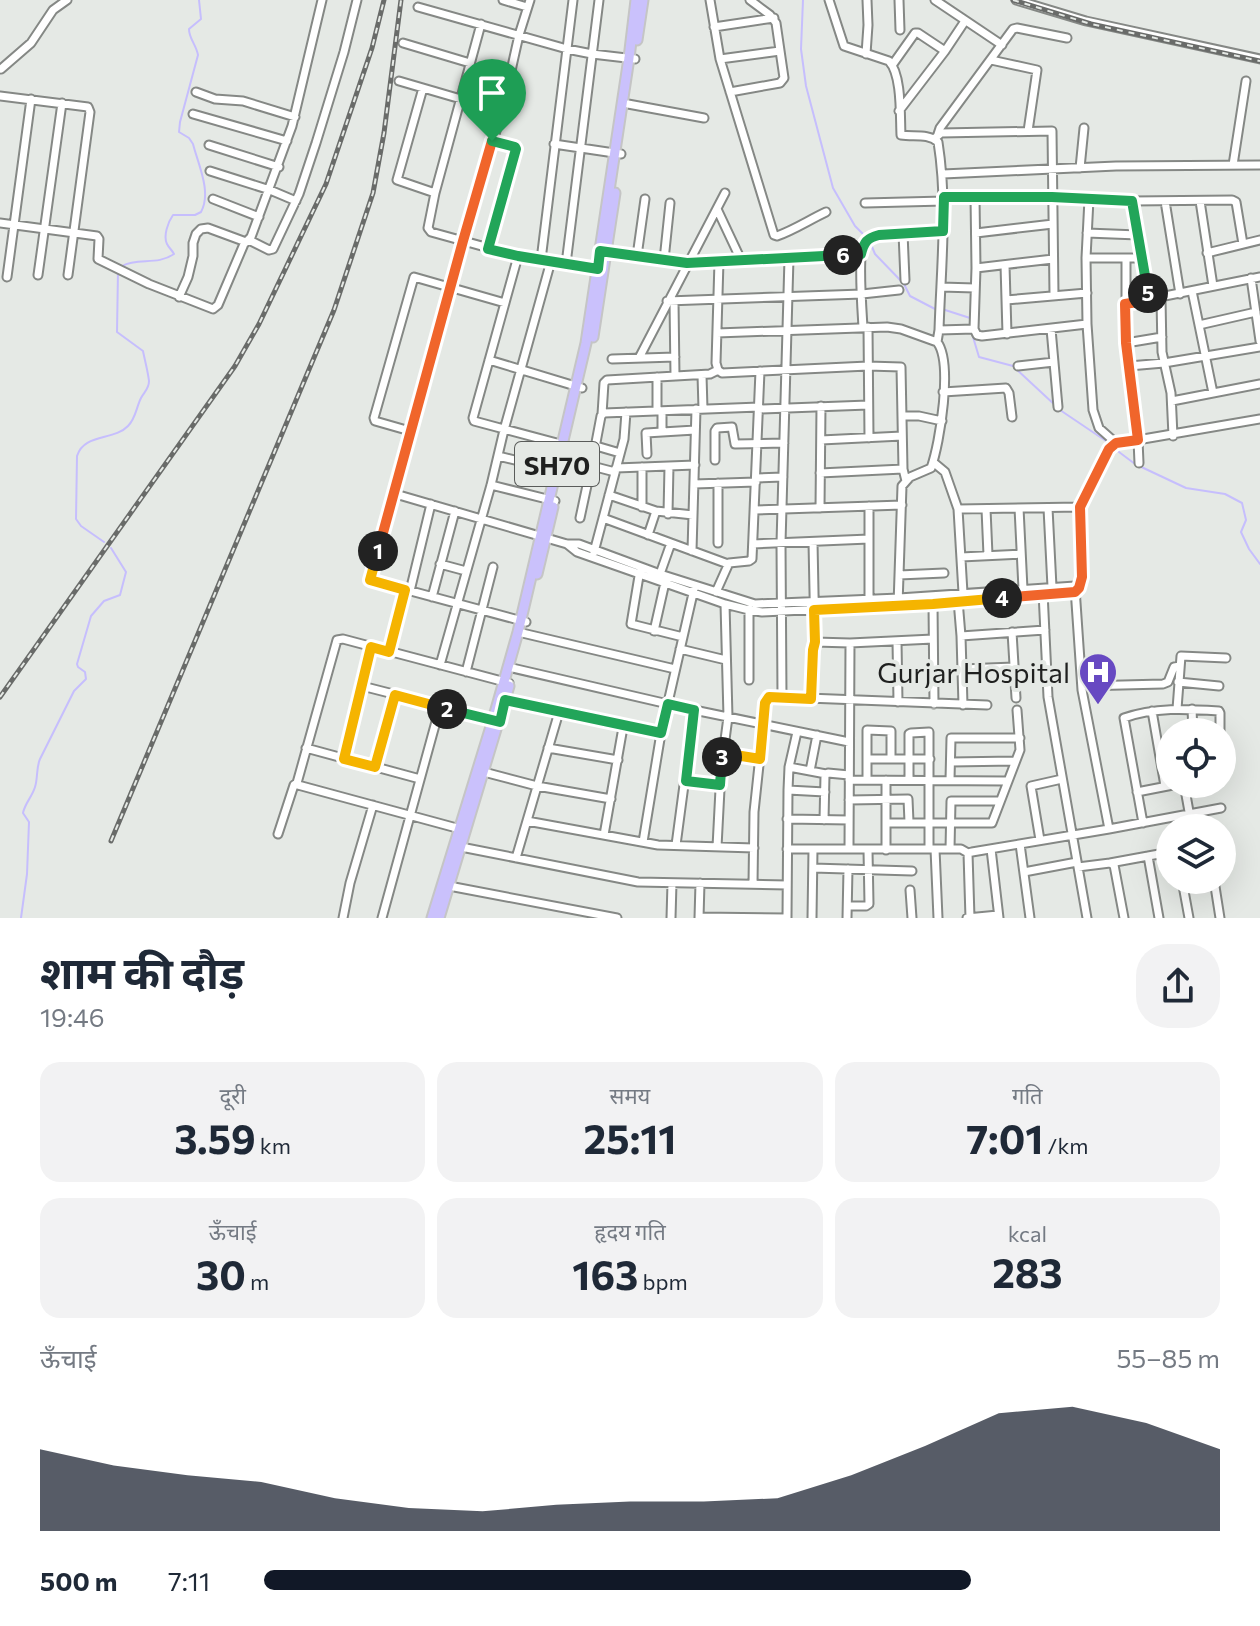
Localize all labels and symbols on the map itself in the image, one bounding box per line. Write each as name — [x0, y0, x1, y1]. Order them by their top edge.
pin — [458, 59, 526, 141]
pin: 6 — [823, 235, 863, 275]
pin: 5 — [1128, 273, 1168, 313]
road number: SH70 — [515, 442, 599, 486]
pin: 1 — [358, 531, 398, 571]
pin: 4 — [982, 578, 1022, 618]
hospital icon: Gurjar Hospital — [1077, 651, 1119, 706]
place label: Gurjar Hospital — [877, 655, 1070, 689]
pin: 2 — [427, 689, 467, 729]
pin: 3 — [702, 737, 742, 777]

